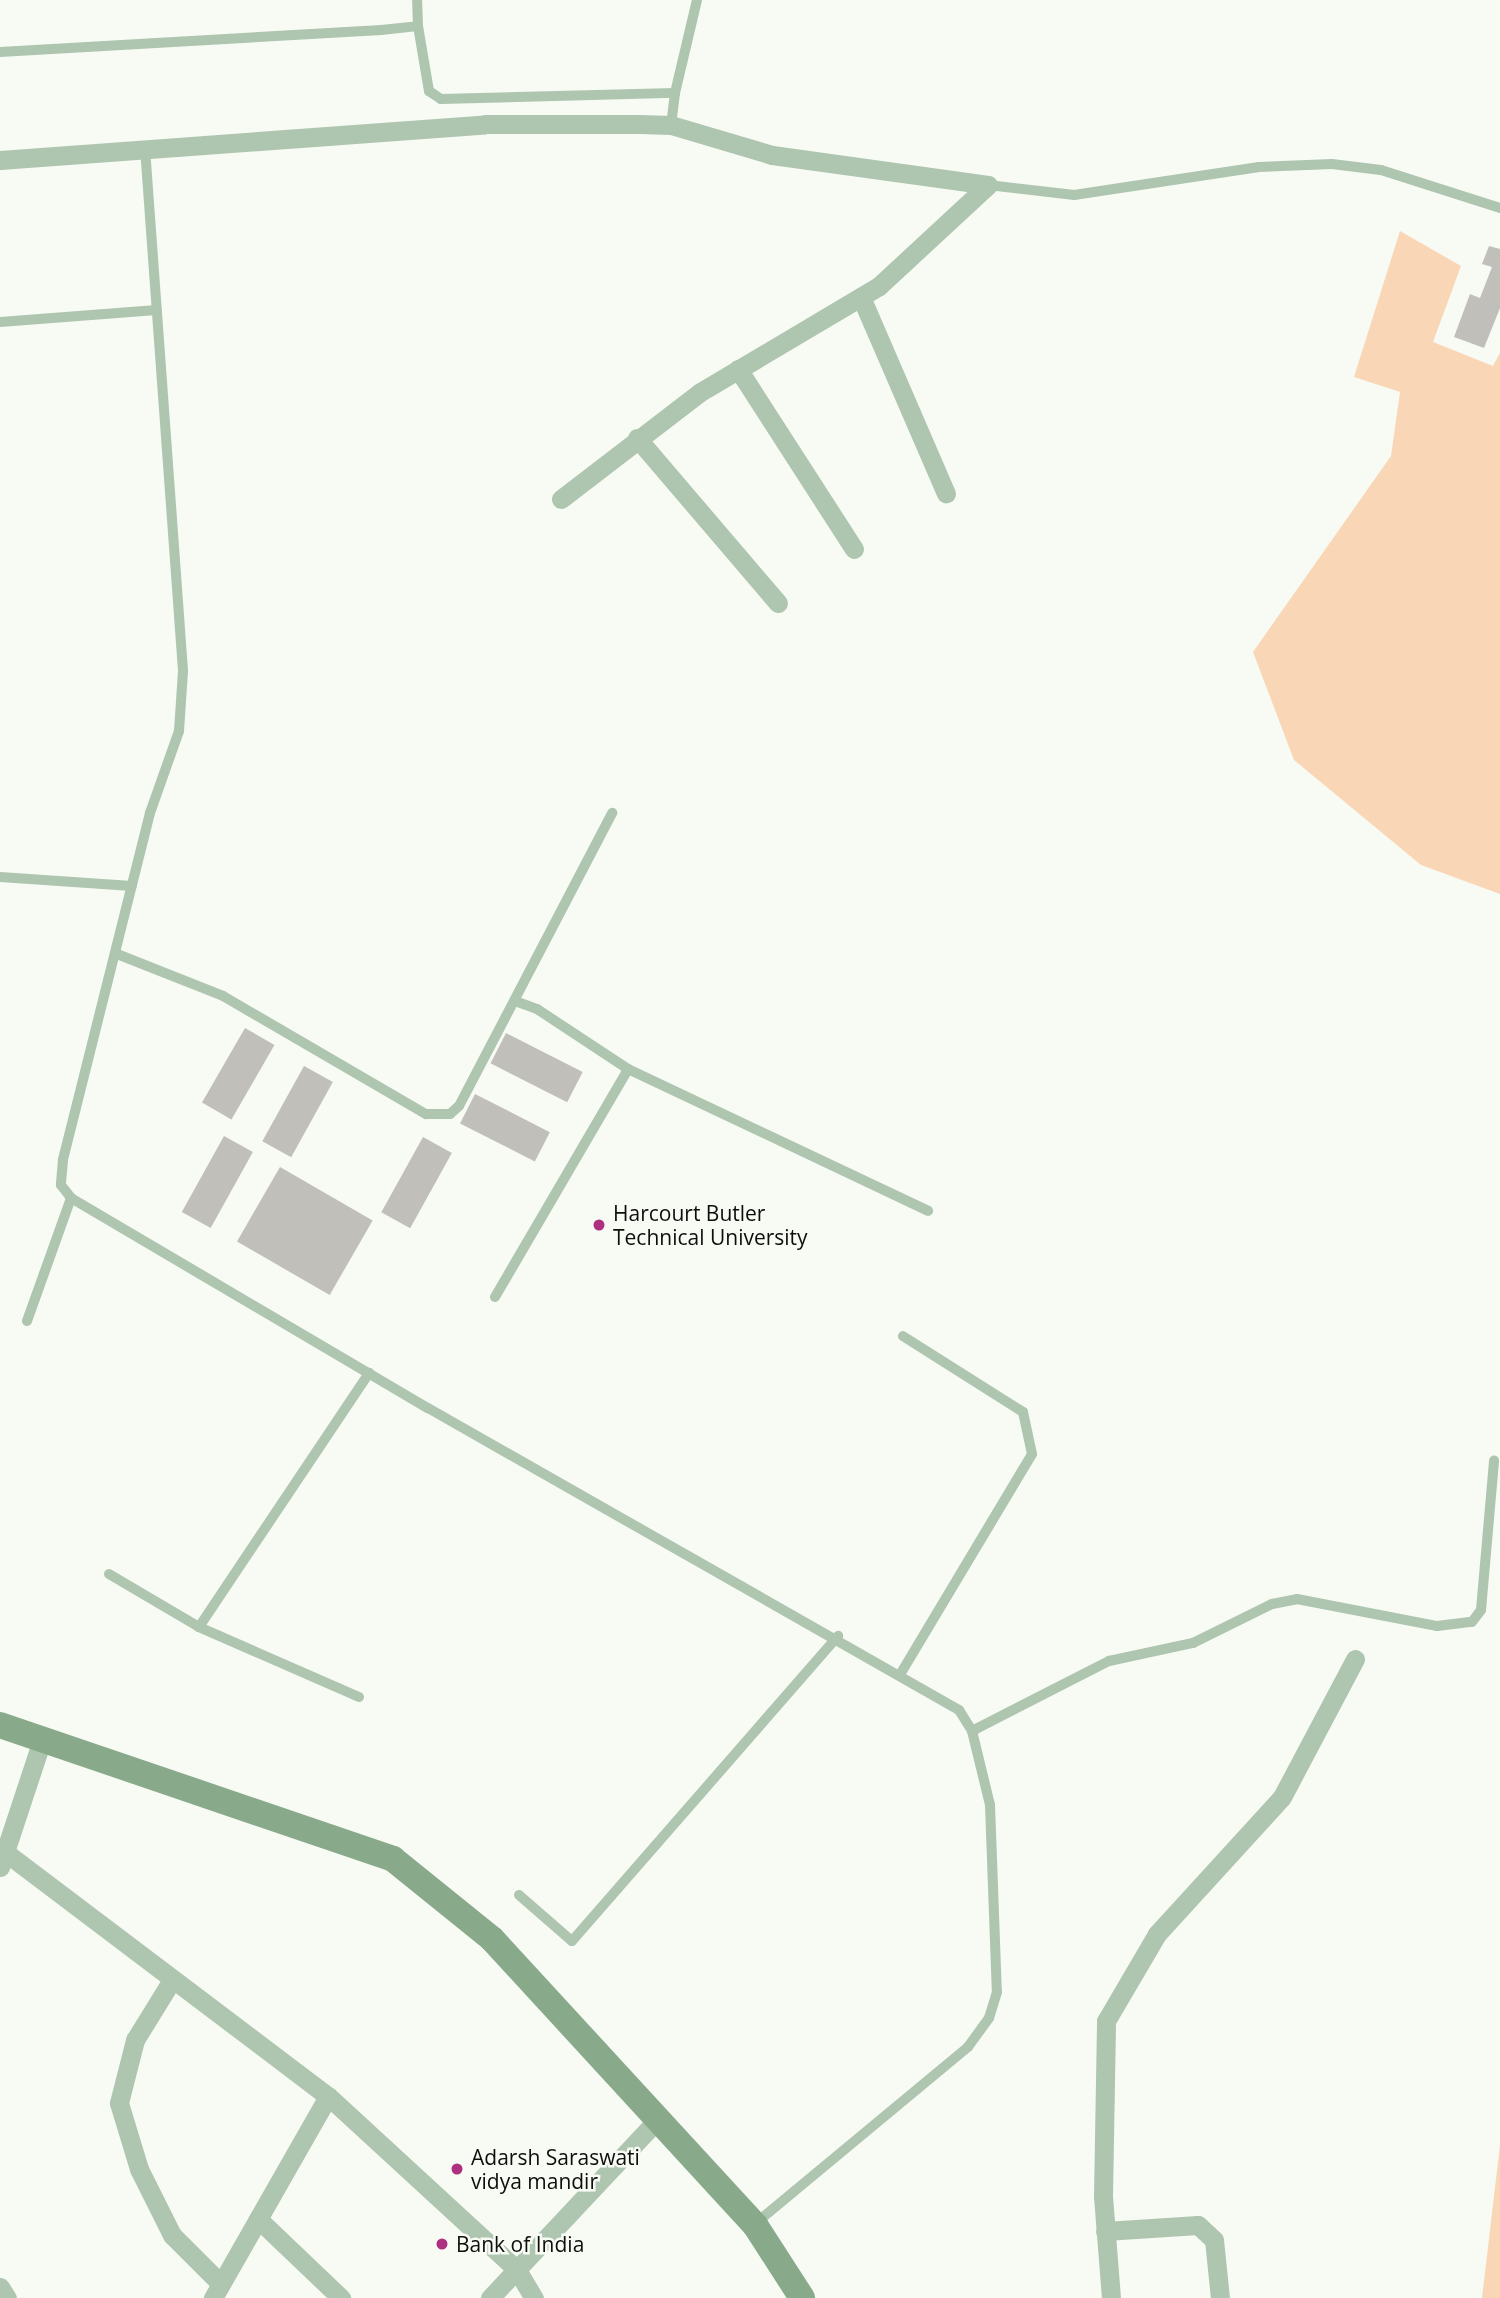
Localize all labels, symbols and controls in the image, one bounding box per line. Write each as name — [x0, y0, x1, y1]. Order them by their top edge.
place label: Harcourt Butler Technical University — [613, 1200, 808, 1250]
marker: Harcourt Butler Technical University — [591, 1217, 607, 1233]
place label: Adarsh Saraswati vidya mandir — [471, 2144, 640, 2194]
marker: Adarsh Saraswati vidya mandir — [449, 2161, 465, 2177]
place label: Bank of India — [456, 2231, 584, 2257]
marker: Bank of India — [434, 2236, 450, 2252]

